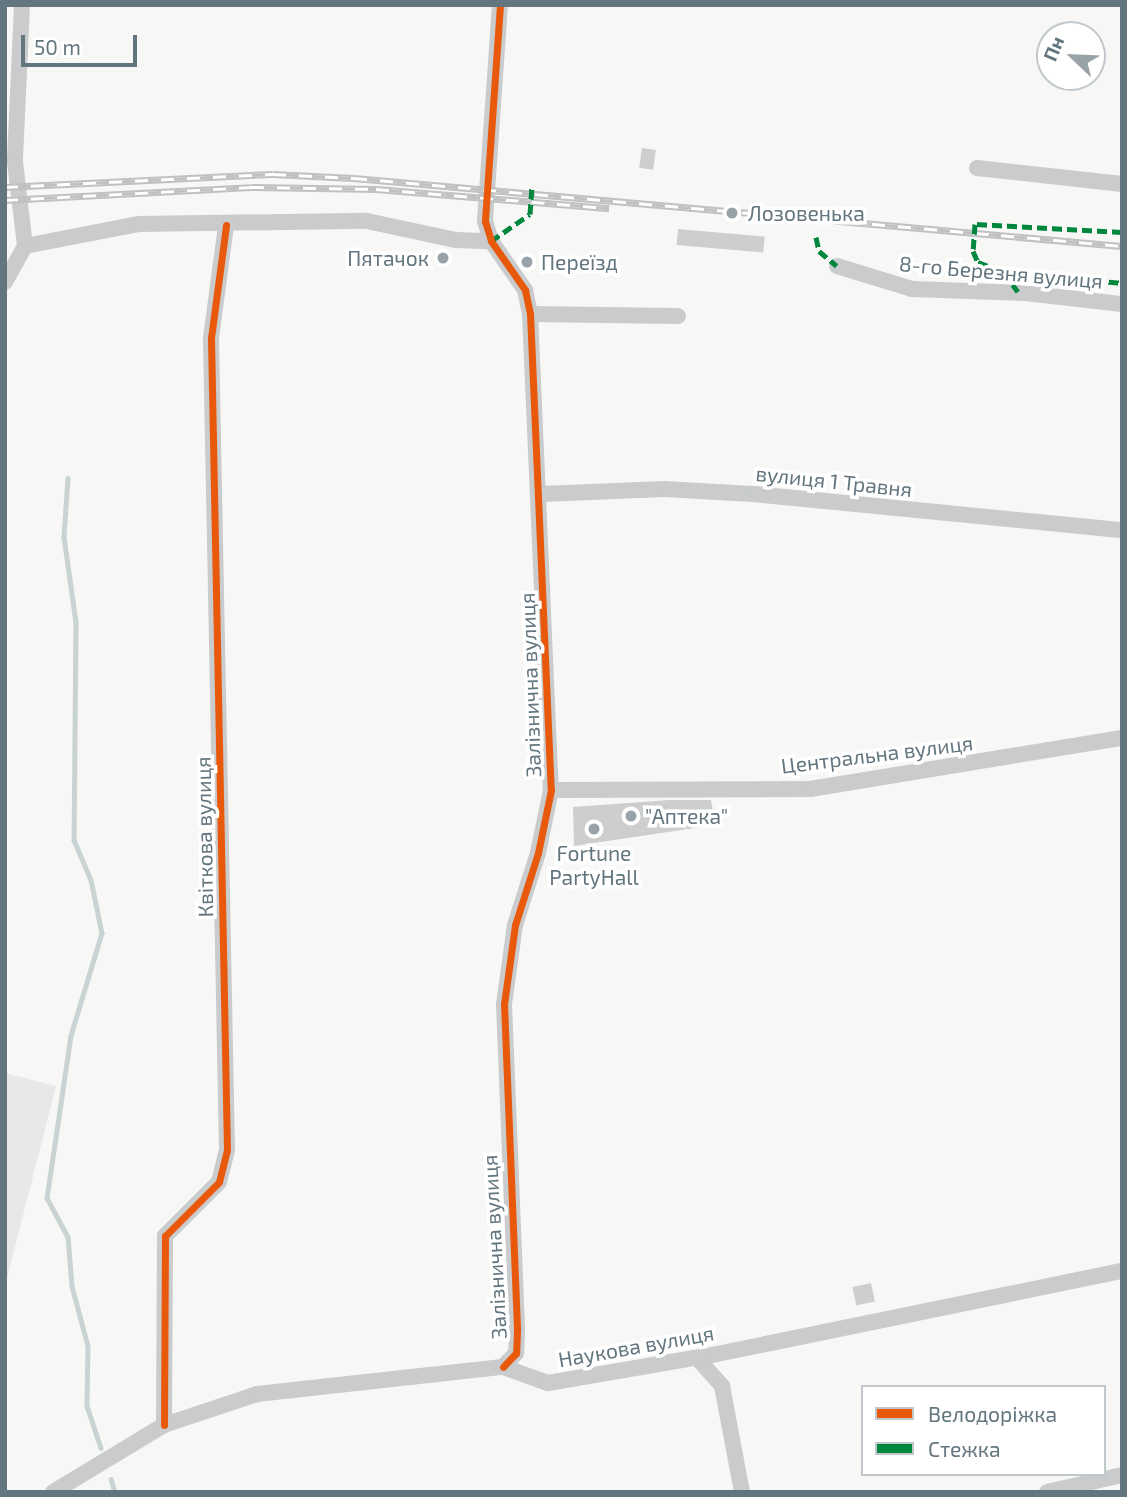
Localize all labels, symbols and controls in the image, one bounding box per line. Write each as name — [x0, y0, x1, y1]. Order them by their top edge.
scale bar — [24, 21, 140, 65]
north arrow — [1036, 21, 1106, 91]
text: Пн — [1038, 33, 1068, 64]
text: 50 m — [34, 34, 81, 59]
place label: Лозовенька — [748, 200, 865, 226]
marker: Лозовенька — [722, 203, 742, 223]
place label: Пятачок — [347, 245, 429, 271]
place label: Переїзд — [541, 249, 618, 275]
marker: Пятачок — [435, 250, 451, 266]
street label: 8-го Березня вулиця — [898, 251, 1104, 293]
marker: Переїзд — [519, 254, 535, 270]
street label: вулиця 1 Травня — [755, 460, 913, 502]
street label: Залізнична вулиця — [514, 592, 546, 778]
street label: Центральна вулиця — [780, 730, 974, 778]
street label: Квіткова вулиця — [190, 756, 218, 918]
place label: "Аптека" — [645, 803, 728, 829]
marker: "Аптека" — [623, 808, 639, 824]
marker: Fortune PartyHall — [586, 821, 602, 837]
place label: Fortune PartyHall — [549, 840, 639, 890]
street label: Залізнична вулиця — [477, 1154, 511, 1340]
street label: Наукова вулиця — [556, 1320, 716, 1372]
legend — [861, 1385, 1106, 1476]
text: Велодоріжка — [928, 1401, 1057, 1426]
text: Стежка — [928, 1436, 1001, 1461]

